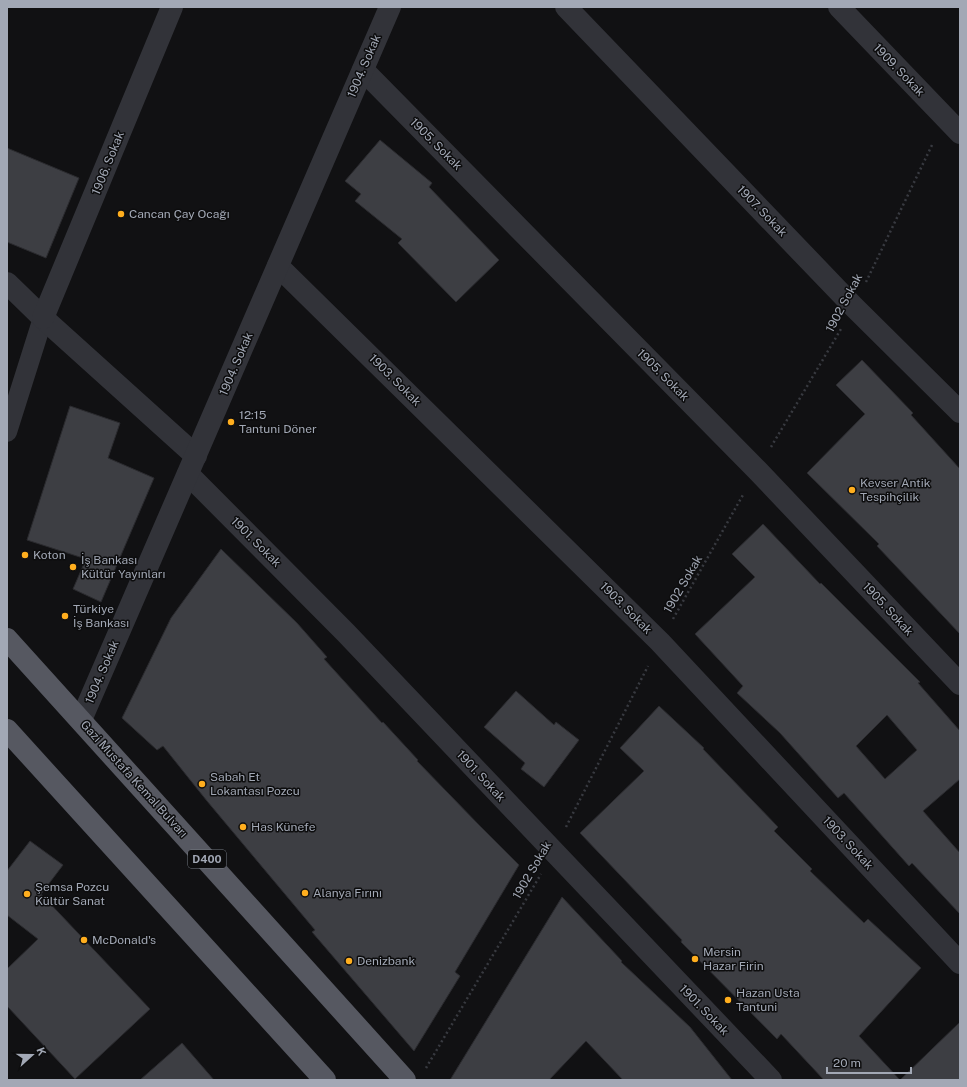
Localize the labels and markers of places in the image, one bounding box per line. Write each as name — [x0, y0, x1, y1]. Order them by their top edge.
place label: Cancan Çay Ocağı — [129, 207, 230, 221]
marker: Cancan Çay Ocağı — [116, 209, 126, 219]
place label: 12:15 Tantuni Döner — [239, 408, 317, 436]
marker: 12:15 Tantuni Döner — [226, 417, 236, 427]
place label: Kevser Antik Tespihçilik — [860, 476, 931, 504]
marker: Kevser Antik Tespihçilik — [847, 485, 857, 495]
place label: Koton — [33, 548, 66, 562]
marker: Koton — [20, 550, 30, 560]
place label: İş Bankası Kültür Yayınları — [81, 553, 165, 581]
marker: İş Bankası Kültür Yayınları — [68, 562, 78, 572]
place label: Türkiye İş Bankası — [73, 602, 129, 630]
marker: Türkiye İş Bankası — [60, 611, 70, 621]
place label: Sabah Et Lokantası Pozcu — [210, 770, 300, 798]
marker: Sabah Et Lokantası Pozcu — [197, 779, 207, 789]
place label: Has Künefe — [251, 820, 316, 834]
marker: Has Künefe — [238, 822, 248, 832]
place label: Şemsa Pozcu Kültür Sanat — [35, 880, 109, 908]
place label: Alanya Fırını — [313, 886, 382, 900]
marker: Alanya Fırını — [300, 888, 310, 898]
marker: Şemsa Pozcu Kültür Sanat — [22, 889, 32, 899]
place label: McDonald's — [92, 933, 156, 947]
marker: McDonald's — [79, 935, 89, 945]
place label: Mersin Hazar Firin — [703, 945, 764, 973]
place label: Denizbank — [357, 954, 415, 968]
marker: Mersin Hazar Firin — [690, 954, 700, 964]
marker: Denizbank — [344, 956, 354, 966]
place label: Hazan Usta Tantuni — [736, 986, 800, 1014]
marker: Hazan Usta Tantuni — [723, 995, 733, 1005]

